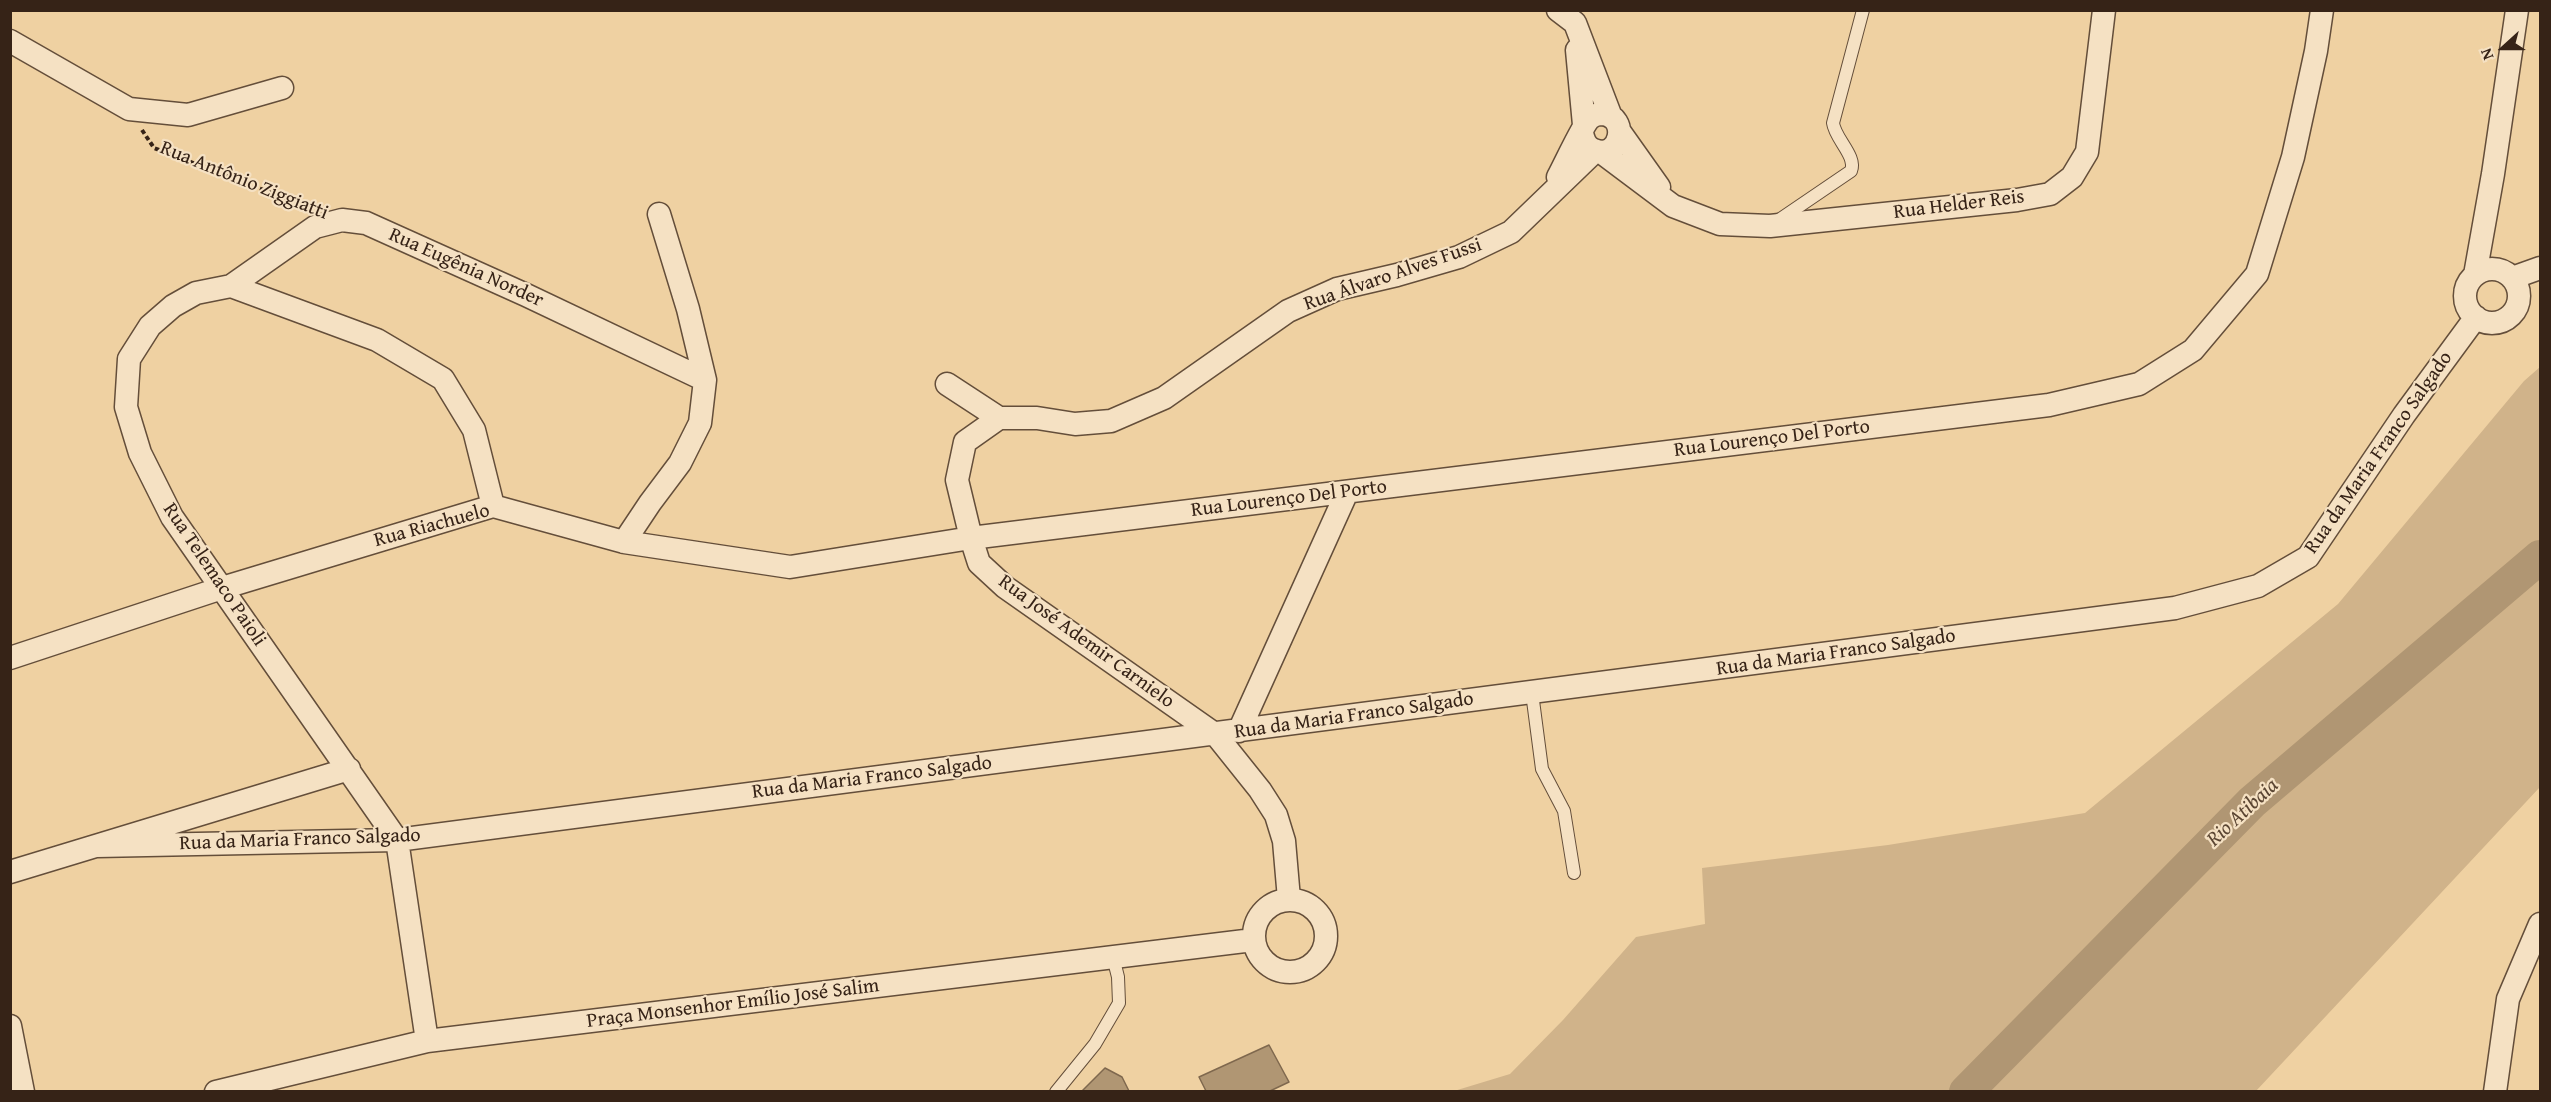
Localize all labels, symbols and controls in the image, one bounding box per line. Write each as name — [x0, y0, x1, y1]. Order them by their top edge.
north arrow — [2473, 18, 2533, 78]
text: N — [2473, 45, 2499, 64]
street label: Rua Antônio Ziggiatti — [156, 136, 332, 226]
street label: Rua Helder Reis — [1892, 185, 2026, 225]
street label: Rua Eugênia Norder — [385, 223, 547, 313]
street label: Rua Álvaro Alves Fussi — [1301, 233, 1485, 317]
street label: Rua da Maria Franco Salgado — [2300, 347, 2458, 559]
street label: Rua Lourenço Del Porto — [1673, 415, 1871, 463]
street label: Rua Lourenço Del Porto — [1190, 475, 1388, 523]
street label: Rua Telemaco Paioli — [157, 499, 271, 651]
street label: Rua Riachuelo — [372, 499, 492, 553]
street label: Rua José Ademir Carnielo — [993, 570, 1179, 714]
street label: Rua da Maria Franco Salgado — [1715, 624, 1957, 682]
street label: Rua da Maria Franco Salgado — [1233, 687, 1475, 745]
street label: Rua da Maria Franco Salgado — [751, 751, 993, 805]
water label: Rio Atibaia — [2202, 774, 2284, 852]
street label: Rua da Maria Franco Salgado — [179, 824, 421, 856]
street label: Praça Monsenhor Emílio José Salim — [585, 974, 881, 1034]

